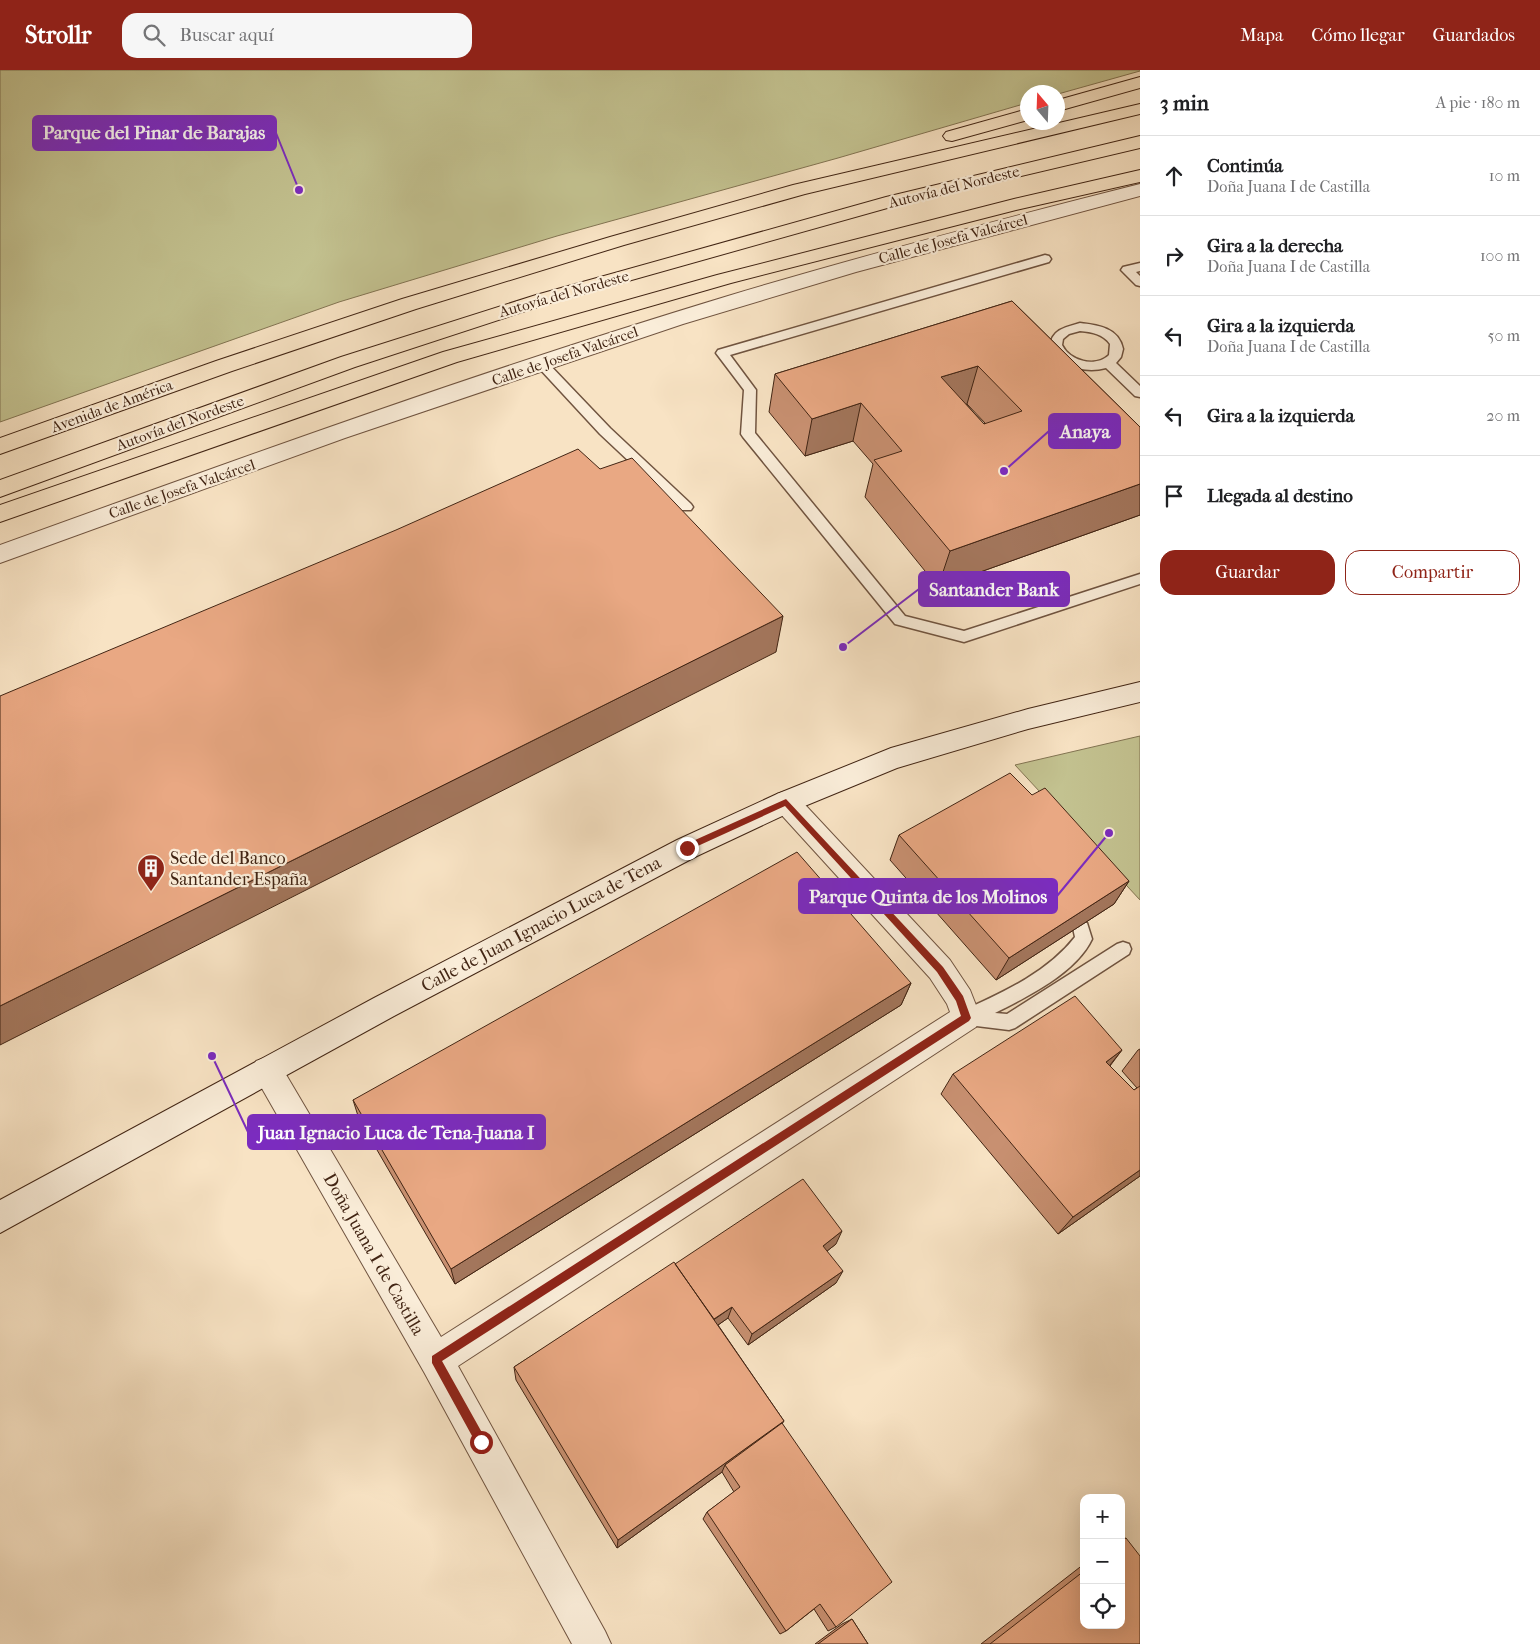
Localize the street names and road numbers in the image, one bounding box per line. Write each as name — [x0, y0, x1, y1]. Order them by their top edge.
street label: Autovía del Nordeste — [886, 162, 1022, 212]
street label: Calle de Josefa Valcárcel — [877, 210, 1029, 268]
street label: Autovía del Nordeste — [496, 267, 632, 321]
street label: Calle de Josefa Valcárcel — [490, 323, 640, 389]
street label: Avenida de América — [48, 375, 176, 437]
street label: Autovía del Nordeste — [113, 391, 247, 455]
street label: Calle de Josefa Valcárcel — [107, 456, 257, 522]
street label: Calle de Juan Ignacio Luca de Tena — [418, 852, 665, 997]
street label: Doña Juana I de Castilla — [319, 1170, 429, 1340]

